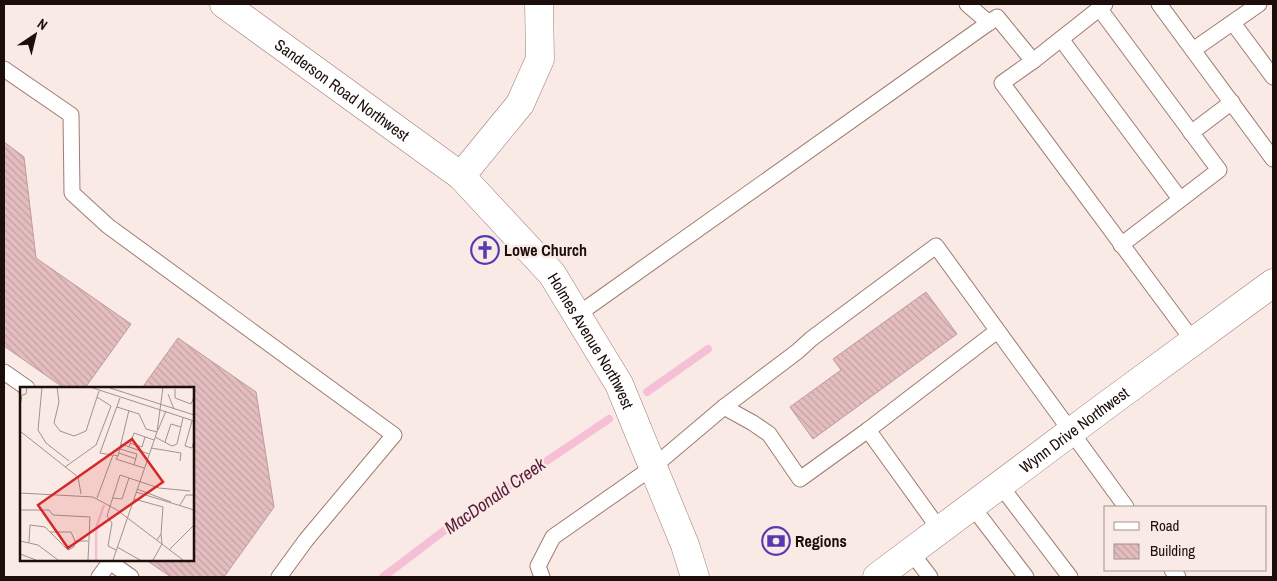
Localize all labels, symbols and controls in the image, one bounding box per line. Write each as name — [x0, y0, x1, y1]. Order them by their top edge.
north arrow — [10, 10, 60, 60]
text: N — [34, 15, 51, 34]
street label: Sanderson Road Northwest — [270, 33, 414, 146]
church icon: Lowe Church — [470, 235, 500, 265]
place label: Lowe Church — [504, 239, 587, 261]
street label: Holmes Avenue Northwest — [543, 268, 639, 412]
street label: Wynn Drive Northwest — [1015, 381, 1133, 478]
inset map — [20, 387, 194, 561]
water label: MacDonald Creek — [439, 451, 551, 540]
legend — [1104, 506, 1267, 571]
text: Road — [1150, 515, 1179, 536]
bank icon: Regions — [761, 526, 791, 556]
place label: Regions — [795, 530, 847, 552]
text: Building — [1150, 540, 1195, 561]

